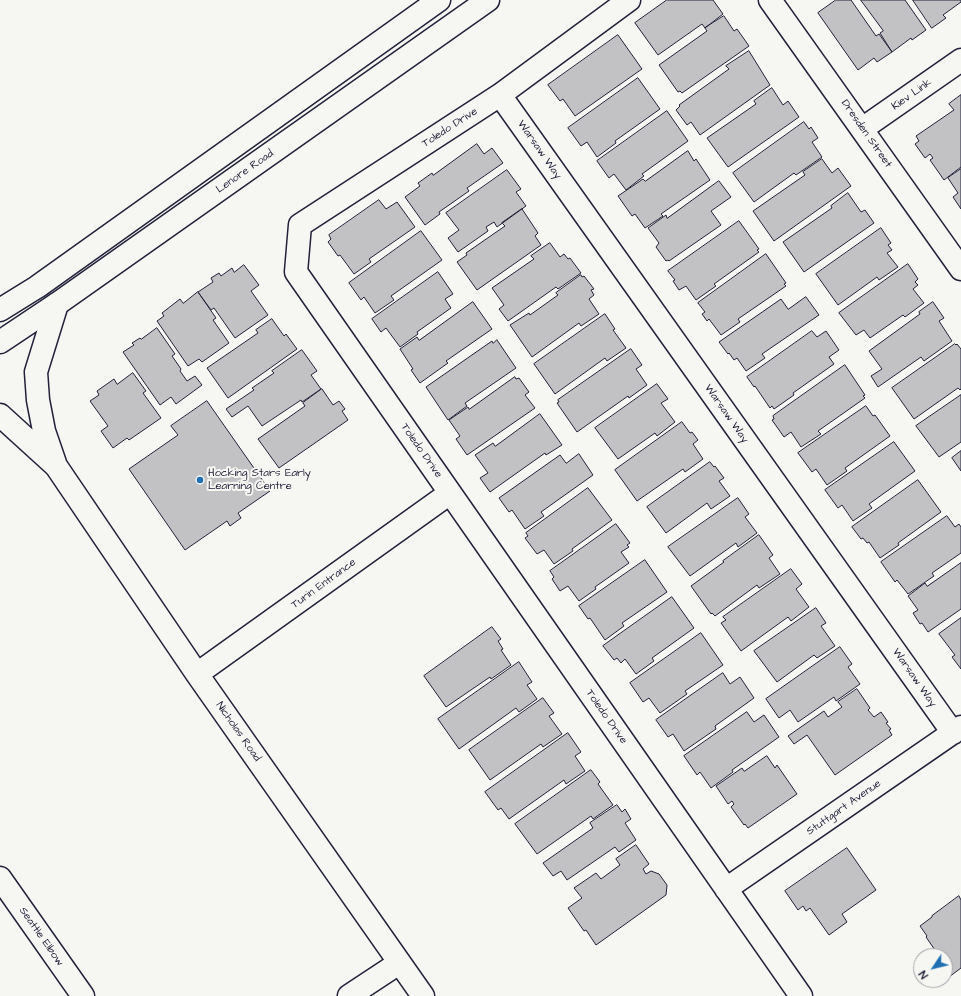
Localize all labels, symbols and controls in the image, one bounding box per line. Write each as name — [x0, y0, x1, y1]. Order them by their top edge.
street label: Kiev Link — [889, 76, 935, 114]
street label: Dresden Street — [838, 97, 894, 171]
street label: Toledo Drive — [420, 105, 480, 151]
street label: Warsaw Way — [514, 118, 564, 182]
street label: Lenore Road — [214, 147, 276, 197]
street label: Warsaw Way — [701, 382, 751, 446]
street label: Toledo Drive — [397, 421, 445, 481]
place label: Hocking Stars Early Learning Centre — [208, 467, 311, 493]
marker: Hocking Stars Early Learning Centre — [195, 475, 205, 485]
street label: Turin Entrance — [289, 556, 359, 612]
street label: Warsaw Way — [889, 646, 939, 710]
street label: Toledo Drive — [582, 687, 630, 747]
street label: Nicholas Road — [213, 700, 263, 764]
street label: Stuttgart Avenue — [804, 777, 884, 839]
street label: Seattle Elbow — [16, 905, 66, 969]
north arrow — [913, 948, 953, 988]
text: N — [915, 967, 932, 982]

